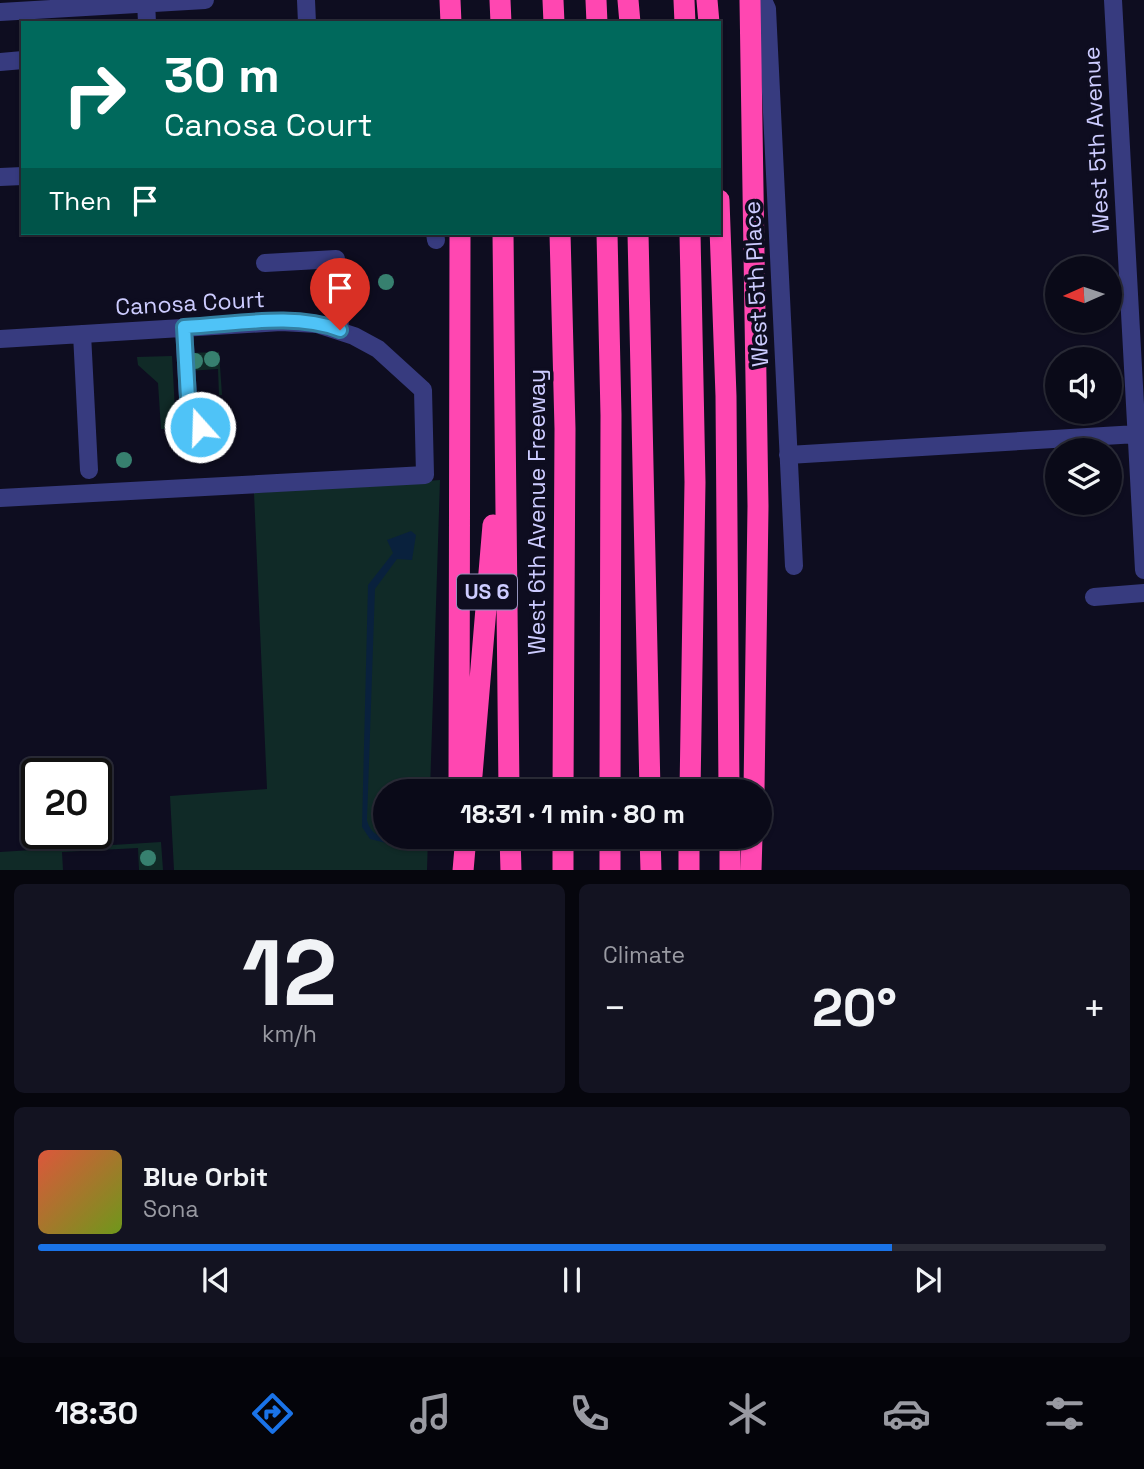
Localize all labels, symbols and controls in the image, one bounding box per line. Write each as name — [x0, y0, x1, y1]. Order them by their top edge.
text: 30 m — [164, 44, 280, 106]
street label: West 5th Avenue — [1076, 46, 1116, 234]
icon: right — [49, 49, 140, 140]
text: Canosa Court — [164, 105, 372, 145]
icon: arrive — [126, 182, 164, 220]
text: Then — [49, 184, 112, 218]
street label: West 5th Place — [737, 200, 775, 368]
north arrow — [1045, 256, 1122, 332]
map controls — [1045, 256, 1122, 515]
pin — [310, 258, 370, 330]
icon: arrive — [321, 269, 359, 307]
street label: Canosa Court — [114, 284, 266, 322]
button: sound — [1045, 347, 1122, 424]
street label: West 6th Avenue Freeway — [522, 369, 552, 655]
position arrow — [163, 390, 237, 464]
button: layers — [1045, 438, 1122, 515]
road number: US 6 — [457, 574, 517, 610]
speed limit sign: 20 — [21, 758, 112, 849]
text: 18:31 · 1 min · 80 m — [460, 797, 685, 831]
text: 12 — [242, 915, 337, 1032]
text: Climate — [603, 940, 685, 970]
text: 20° — [812, 975, 897, 1041]
text: − — [603, 984, 627, 1032]
text: + — [1082, 984, 1106, 1032]
text: km/h — [262, 1019, 317, 1049]
text: Blue Orbit — [143, 1160, 268, 1194]
text: Sona — [143, 1194, 199, 1224]
icon: previous — [197, 1261, 235, 1299]
icon: pause — [553, 1261, 591, 1299]
icon: next — [909, 1261, 947, 1299]
icon: directions — [248, 1389, 297, 1438]
icon: music — [406, 1389, 455, 1438]
icon: phone — [565, 1389, 614, 1438]
icon: climate — [723, 1389, 772, 1438]
icon: car — [882, 1389, 931, 1438]
icon: filters — [1040, 1389, 1089, 1438]
text: 18:30 — [55, 1393, 138, 1433]

